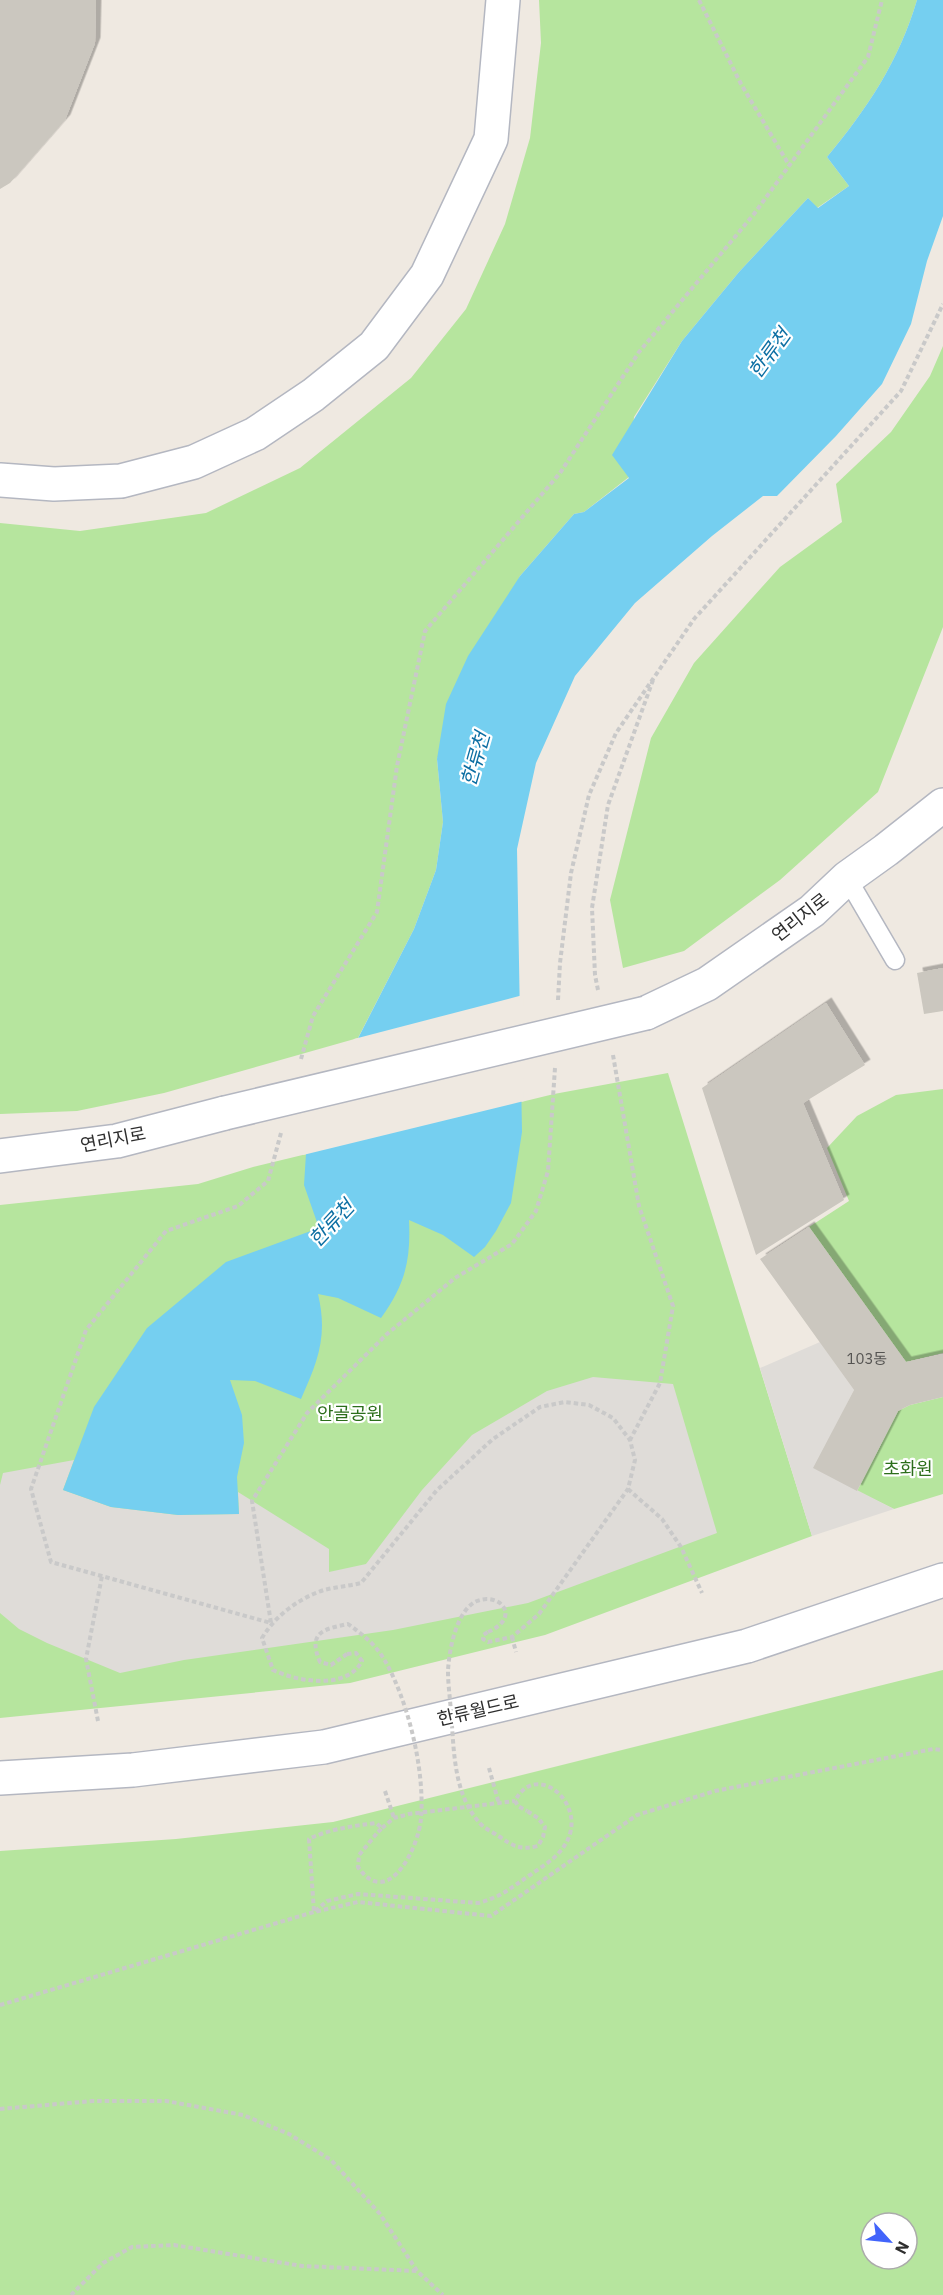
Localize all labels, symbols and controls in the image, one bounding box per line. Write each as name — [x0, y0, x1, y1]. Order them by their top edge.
water label: 한류천 — [742, 321, 798, 383]
water label: 한류천 — [454, 726, 496, 789]
street label: 연리지로 — [767, 888, 833, 946]
street label: 연리지로 — [78, 1121, 148, 1157]
water label: 한류천 — [302, 1192, 361, 1252]
house number: 103동 — [847, 1349, 887, 1368]
park label: 안골공원 — [317, 1402, 383, 1425]
park label: 초화원 — [883, 1457, 933, 1480]
street label: 한류월드로 — [435, 1689, 521, 1731]
north arrow — [859, 2211, 919, 2271]
text: N — [891, 2238, 914, 2258]

